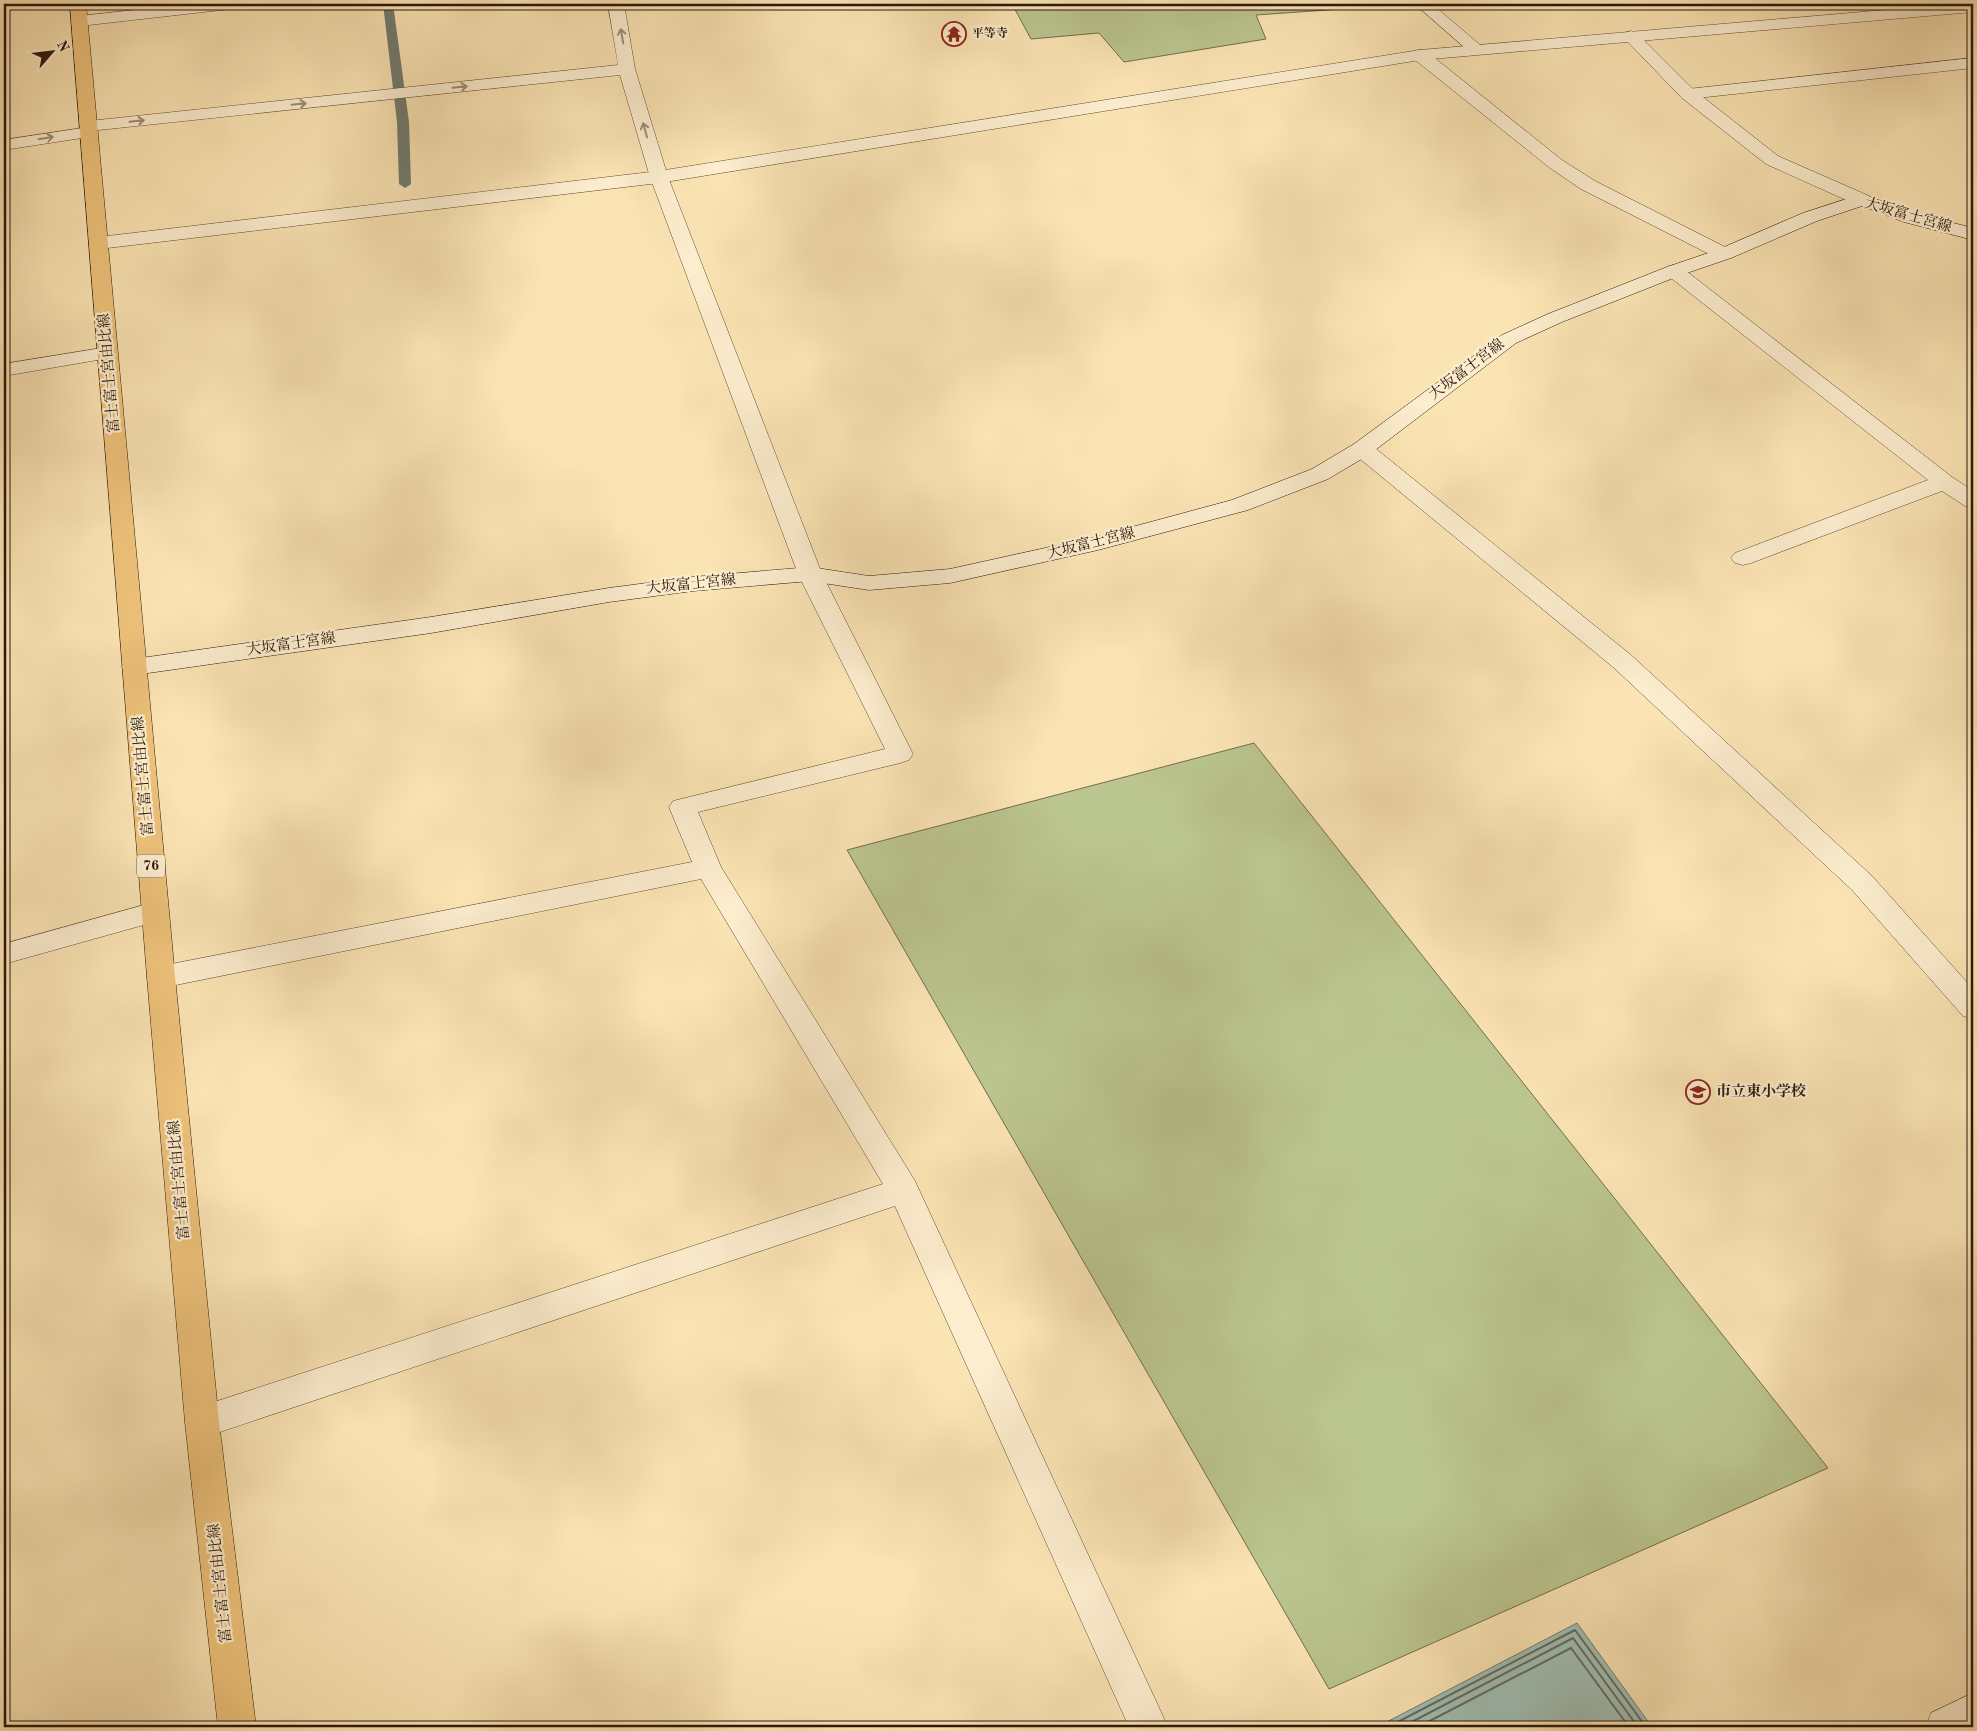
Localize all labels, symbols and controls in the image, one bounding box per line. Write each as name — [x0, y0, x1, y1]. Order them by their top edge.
temple icon: 平等寺 — [941, 21, 967, 47]
place label: 平等寺 — [972, 26, 1008, 40]
north arrow — [28, 28, 78, 78]
one-way arrow — [616, 29, 626, 45]
text: N — [54, 38, 71, 55]
one-way arrow — [452, 82, 468, 92]
one-way arrow — [290, 99, 306, 109]
one-way arrow — [129, 116, 145, 126]
one-way arrow — [640, 123, 650, 139]
one-way arrow — [38, 133, 54, 143]
street label: 大坂富士宮線 — [1863, 194, 1954, 236]
street label: 富士富士宮由比線 — [95, 313, 123, 434]
street label: 大坂富士宮線 — [1425, 335, 1507, 403]
street label: 大坂富士宮線 — [1045, 524, 1136, 562]
street label: 大坂富士宮線 — [645, 571, 737, 597]
street label: 大坂富士宮線 — [245, 629, 337, 659]
street label: 富士富士宮由比線 — [129, 716, 157, 837]
road number: 76 — [137, 854, 165, 878]
school or university icon: 市立東小学校 — [1685, 1079, 1711, 1105]
place label: 市立東小学校 — [1716, 1083, 1806, 1100]
street label: 富士富士宮由比線 — [165, 1120, 193, 1241]
street label: 富士富士宮由比線 — [205, 1523, 235, 1644]

